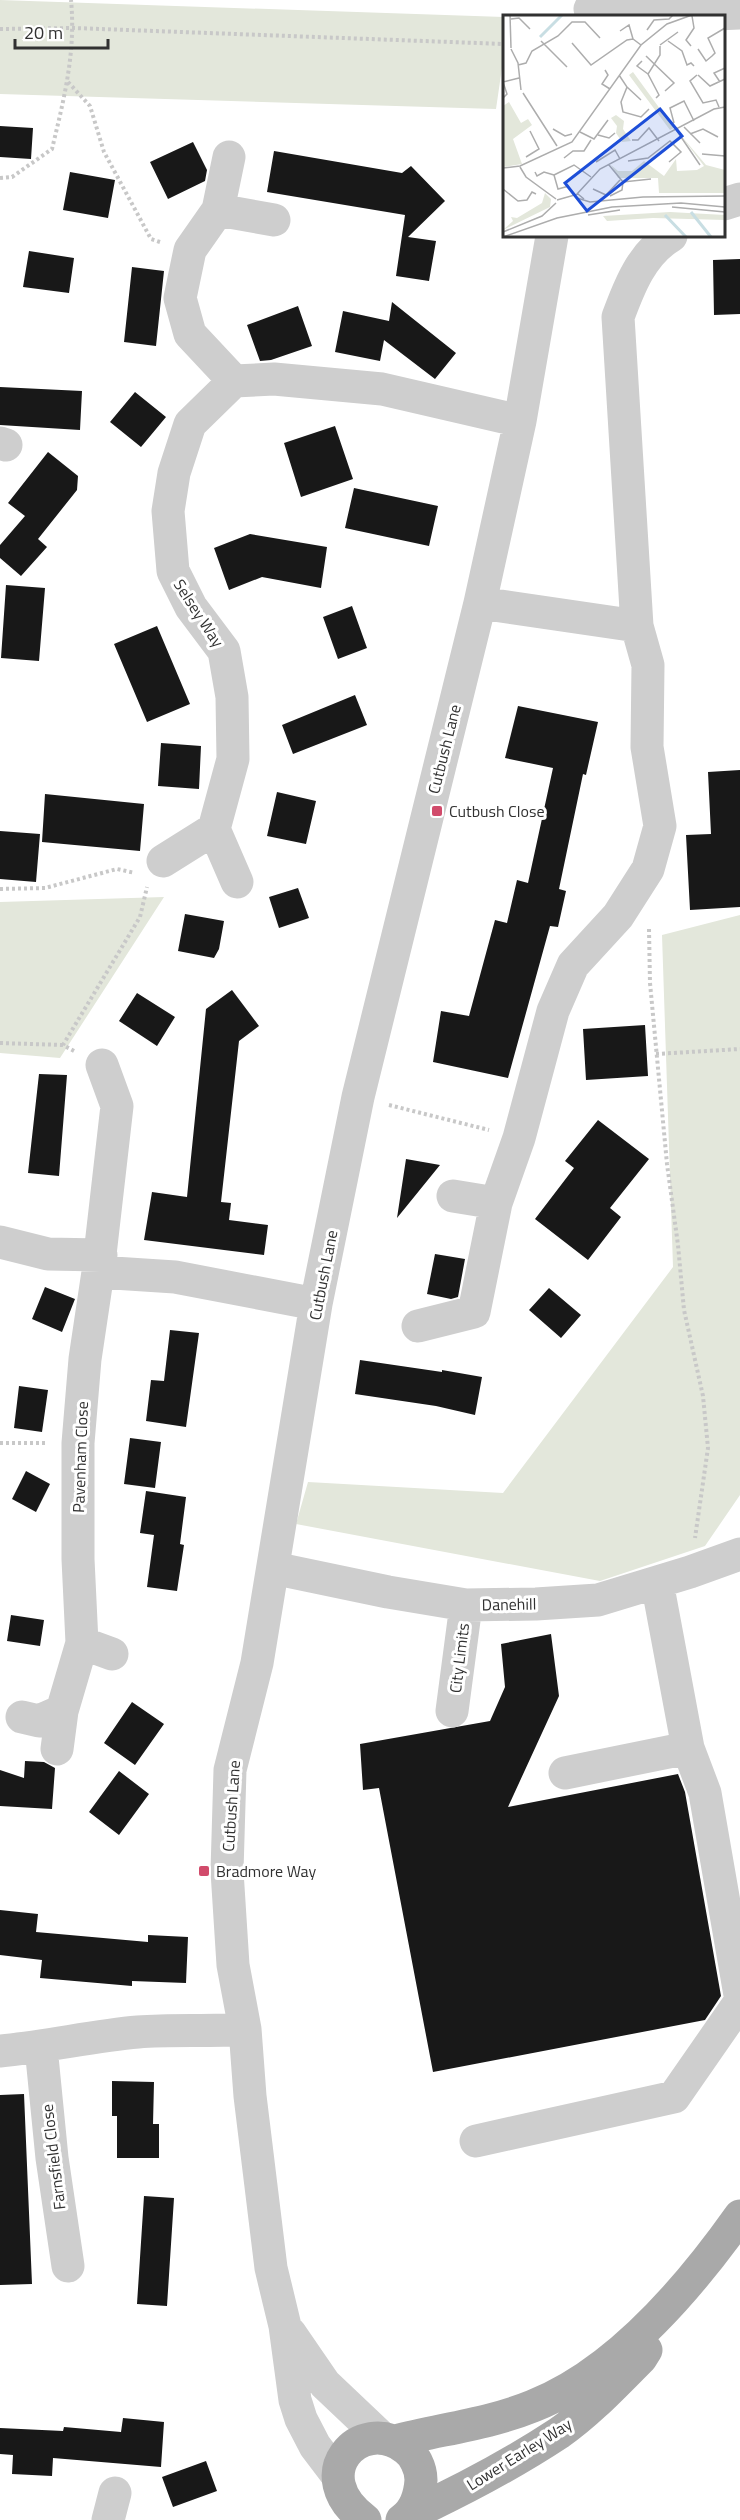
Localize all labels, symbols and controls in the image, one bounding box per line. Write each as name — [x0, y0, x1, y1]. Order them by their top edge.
scale bar — [15, 12, 108, 50]
inset map — [503, 15, 725, 237]
text: 20 m — [24, 19, 63, 46]
street label: Selsey Way — [168, 574, 230, 652]
street label: Cutbush Lane — [421, 702, 467, 796]
place label: Cutbush Close — [449, 799, 544, 823]
marker: Cutbush Close — [430, 804, 444, 818]
street label: Cutbush Lane — [302, 1228, 344, 1322]
street label: Pavenham Close — [66, 1401, 94, 1513]
street label: Danehill — [482, 1592, 536, 1616]
street label: City Limits — [443, 1622, 475, 1694]
street label: Cutbush Lane — [216, 1760, 246, 1852]
place label: Bradmore Way — [216, 1859, 317, 1883]
marker: Bradmore Way — [197, 1864, 211, 1878]
street label: Farnsfield Close — [35, 2103, 71, 2211]
street label: Lower Earley Way — [462, 2412, 577, 2496]

